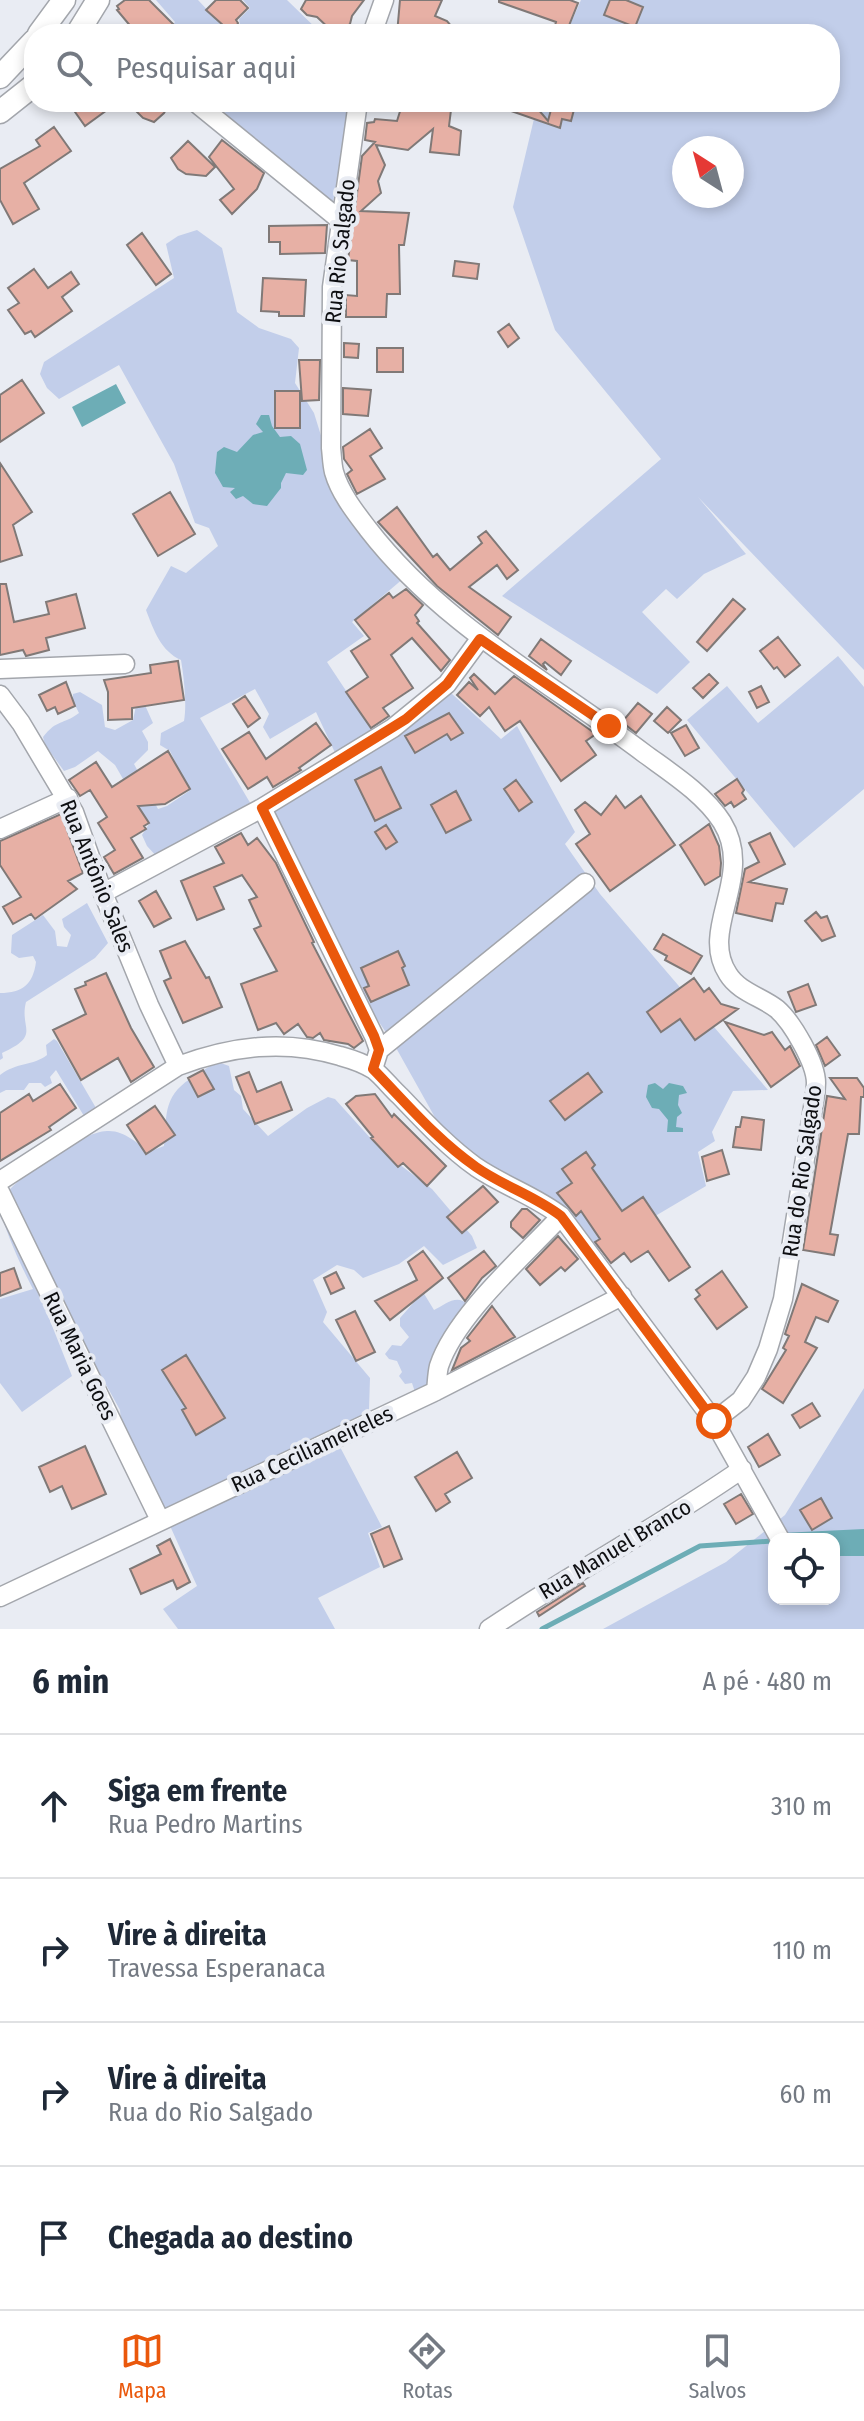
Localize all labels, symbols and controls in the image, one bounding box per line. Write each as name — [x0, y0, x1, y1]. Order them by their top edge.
search box — [24, 24, 840, 112]
icon: search — [52, 46, 96, 90]
text: Pesquisar aqui — [116, 50, 297, 86]
north arrow — [672, 136, 744, 208]
street label: Rua Rio Salgado — [319, 177, 361, 325]
route end — [591, 708, 627, 744]
street label: Rua Antônio Sales — [54, 796, 140, 956]
street label: Rua do Rio Salgado — [777, 1083, 827, 1259]
street label: Rua Maria Goes — [37, 1287, 123, 1425]
street label: Rua Ceciliameireles — [227, 1400, 397, 1498]
route start — [696, 1403, 732, 1439]
street label: Rua Manuel Branco — [534, 1493, 696, 1605]
map controls — [768, 1533, 840, 1605]
button: locate — [768, 1533, 840, 1605]
text: 6 min — [32, 1661, 109, 1702]
text: A pé · 480 m — [703, 1666, 832, 1697]
text: Siga em frente — [108, 1773, 287, 1809]
icon: ahead — [32, 1784, 76, 1828]
text: 310 m — [771, 1791, 832, 1822]
text: Rua Pedro Martins — [108, 1809, 303, 1840]
text: Vire à direita — [108, 1917, 267, 1953]
icon: right — [32, 1928, 76, 1972]
text: 110 m — [772, 1935, 832, 1966]
text: Travessa Esperanaca — [108, 1953, 326, 1984]
text: Vire à direita — [108, 2061, 267, 2097]
icon: right — [32, 2072, 76, 2116]
text: 60 m — [779, 2079, 832, 2110]
text: Rua do Rio Salgado — [108, 2097, 313, 2128]
icon: arrive — [32, 2216, 76, 2260]
text: Chegada ao destino — [108, 2220, 353, 2256]
tab: Mapa — [118, 2329, 167, 2404]
tab: Rotas — [402, 2329, 453, 2404]
tab: Salvos — [688, 2329, 746, 2404]

